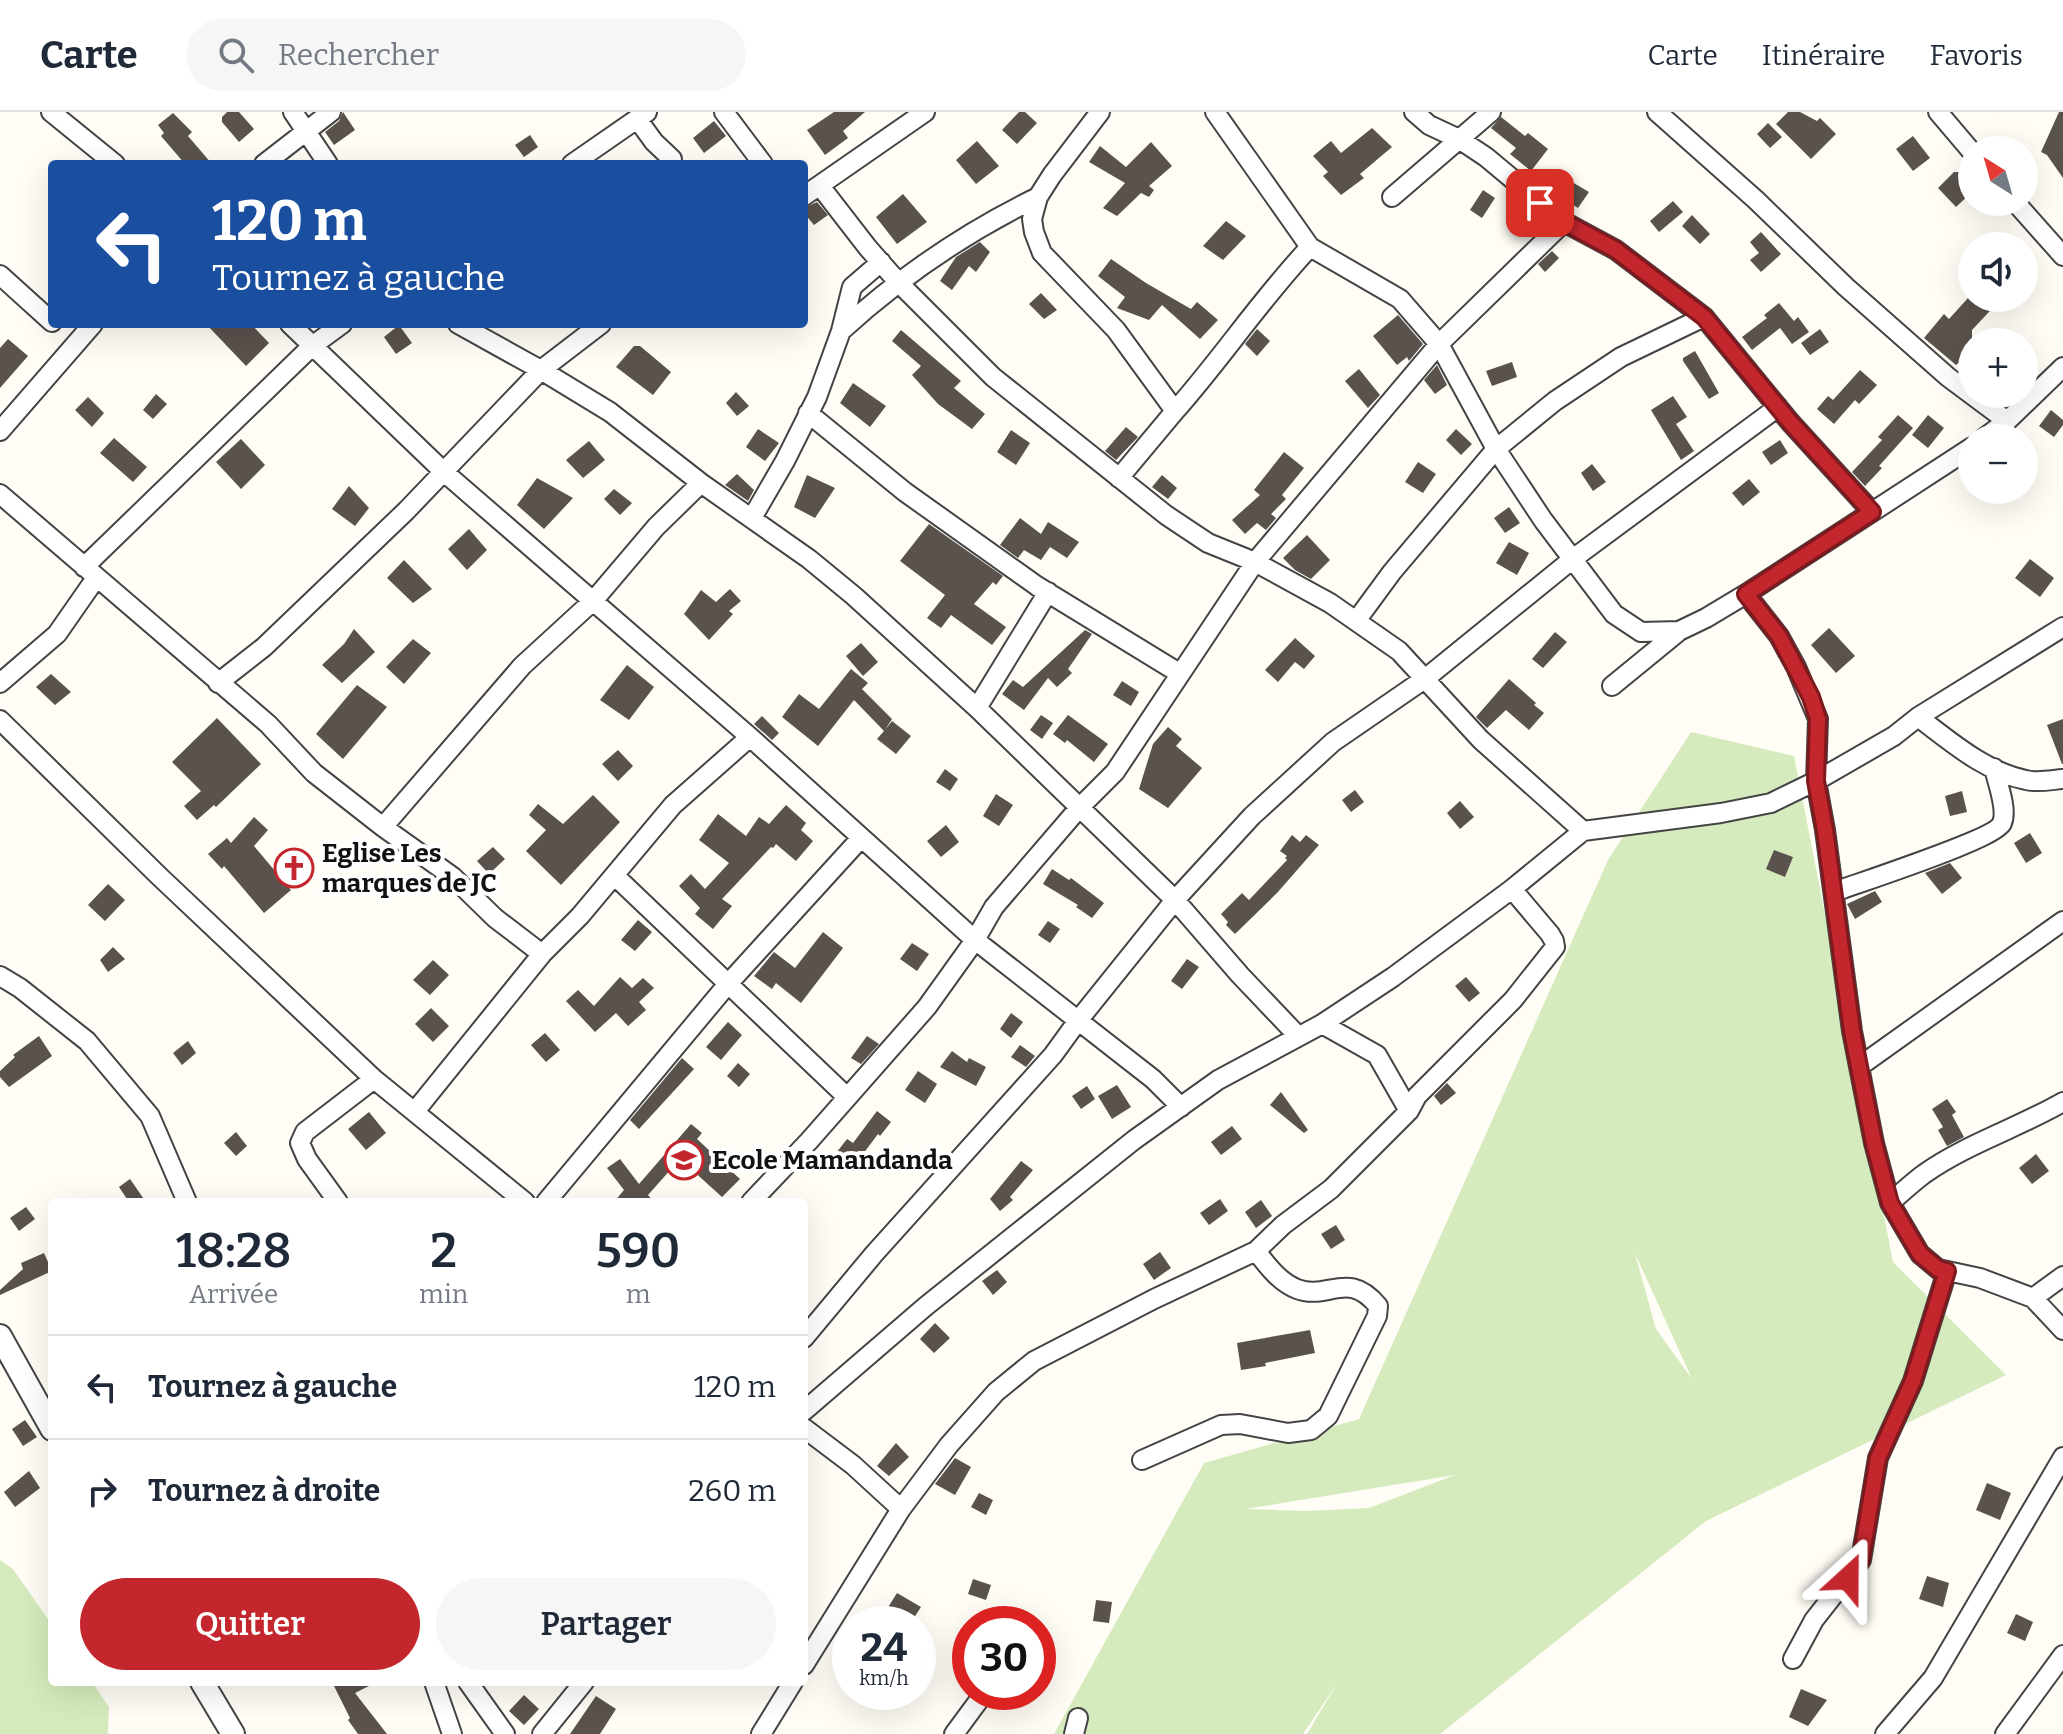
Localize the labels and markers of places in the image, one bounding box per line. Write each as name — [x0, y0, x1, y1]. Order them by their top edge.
pin — [1506, 169, 1574, 237]
place label: Eglise Les marques de JC — [322, 838, 497, 899]
church icon: Eglise Les marques de JC — [273, 847, 315, 889]
school or university icon: Ecole Mamandanda — [663, 1139, 705, 1181]
place label: Ecole Mamandanda — [712, 1145, 953, 1176]

